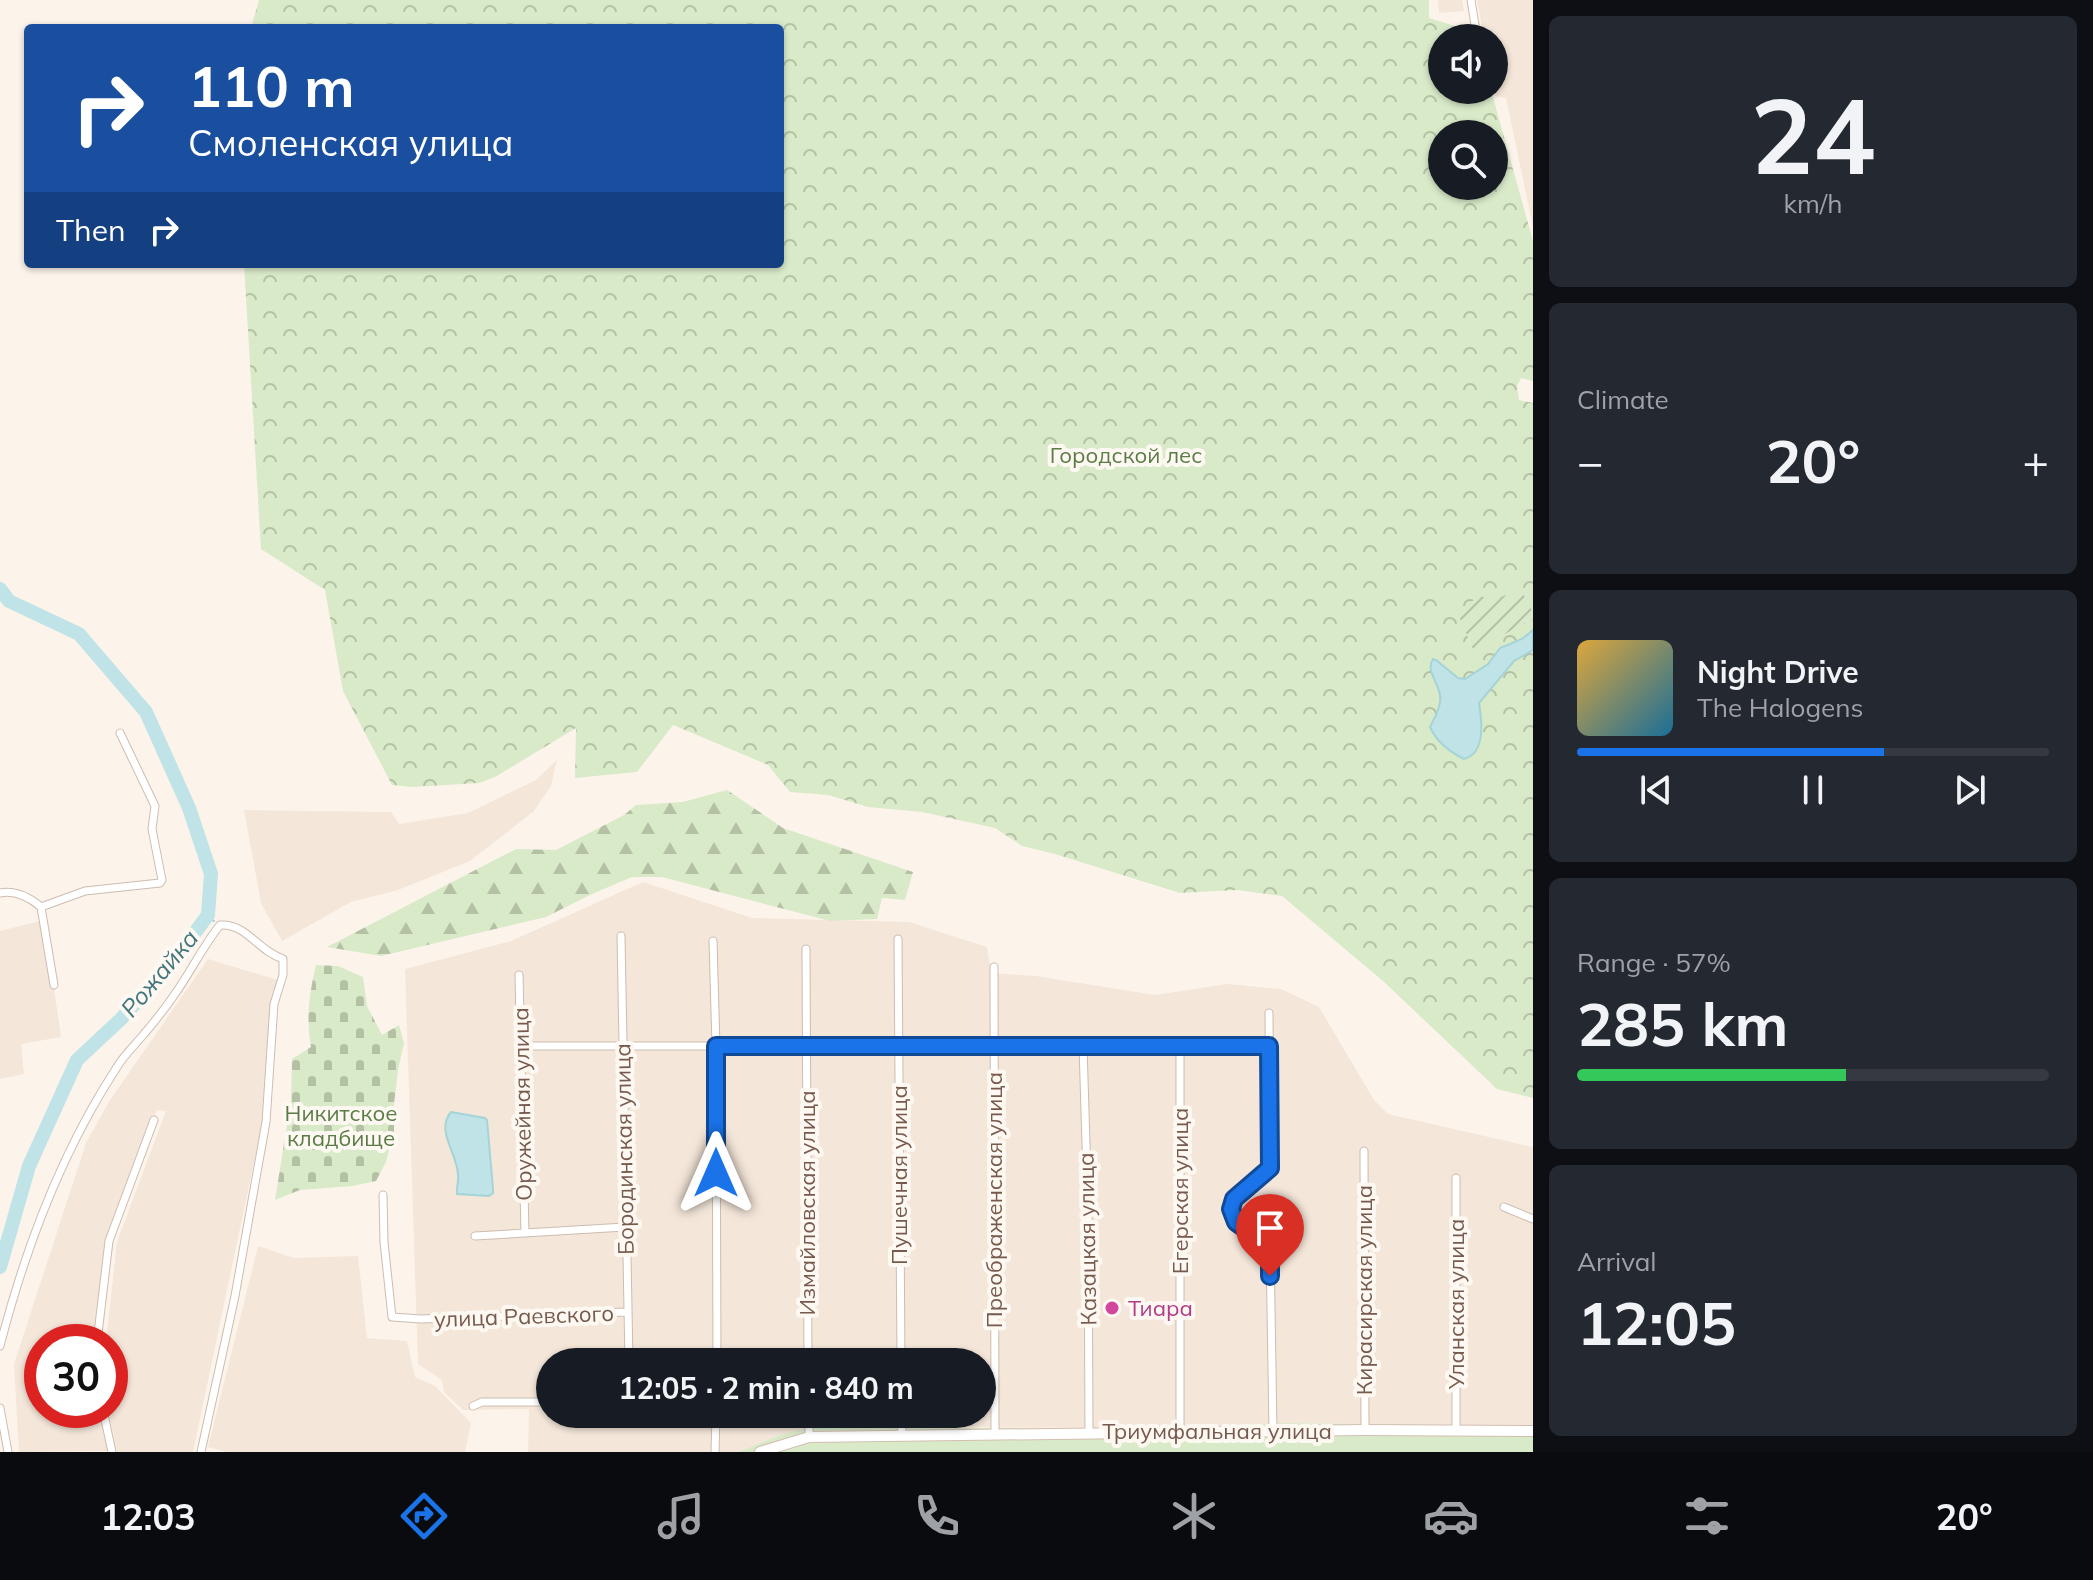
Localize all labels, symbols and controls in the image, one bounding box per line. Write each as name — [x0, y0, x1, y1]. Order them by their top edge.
map controls — [1428, 24, 1508, 200]
button: sound — [1428, 24, 1508, 104]
text: 110 m — [188, 51, 355, 121]
icon: right — [56, 56, 160, 160]
text: 24 — [1751, 69, 1875, 200]
text: Смоленская улица — [188, 120, 514, 165]
button: search — [1428, 120, 1508, 200]
text: km/h — [1784, 187, 1842, 220]
icon: right — [142, 208, 186, 252]
text: Then — [56, 211, 126, 249]
text: Climate — [1577, 383, 1669, 416]
text: 20° — [1766, 423, 1860, 498]
text: − — [1577, 434, 1603, 489]
text: + — [2023, 434, 2049, 489]
park label: Городской лес — [1050, 441, 1202, 469]
text: Night Drive — [1697, 653, 1859, 691]
text: The Halogens — [1697, 691, 1863, 724]
icon: previous — [1634, 768, 1678, 812]
icon: pause — [1791, 768, 1835, 812]
icon: next — [1948, 768, 1992, 812]
water label: Рожайка — [114, 923, 204, 1023]
text: Range · 57% — [1577, 946, 1731, 979]
text: 285 km — [1577, 986, 1789, 1061]
street label: Оружейная улица — [506, 1007, 538, 1201]
street label: Бородинская улица — [608, 1043, 640, 1255]
street label: Преображенская улица — [980, 1072, 1008, 1328]
street label: Пушечная улица — [885, 1085, 913, 1265]
street label: Измайловская улица — [793, 1090, 821, 1316]
park label: Никитское кладбище — [285, 1099, 397, 1152]
street label: Егерская улица — [1166, 1108, 1194, 1274]
position arrow — [674, 1131, 758, 1215]
street label: Казацкая улица — [1071, 1152, 1103, 1326]
street label: Кирасирская улица — [1350, 1185, 1378, 1395]
pin — [1236, 1194, 1304, 1276]
icon: arrive — [1248, 1206, 1292, 1250]
street label: Уланская улица — [1442, 1219, 1470, 1390]
text: Arrival — [1577, 1245, 1657, 1278]
text: 12:05 — [1577, 1285, 1736, 1360]
place label: Тиара — [1128, 1294, 1193, 1322]
street label: улица Раевского — [434, 1299, 614, 1333]
marker: Тиара — [1103, 1299, 1121, 1317]
speed limit sign: 30 — [24, 1324, 128, 1428]
text: 12:05 · 2 min · 840 m — [618, 1369, 914, 1407]
street label: Триумфальная улица — [1102, 1417, 1332, 1445]
icon: directions — [396, 1488, 452, 1544]
icon: music — [653, 1488, 709, 1544]
icon: phone — [909, 1488, 965, 1544]
icon: climate — [1166, 1488, 1222, 1544]
icon: car — [1423, 1488, 1479, 1544]
icon: filters — [1679, 1488, 1735, 1544]
text: 12:03 — [100, 1494, 196, 1539]
text: 20° — [1936, 1494, 1993, 1539]

